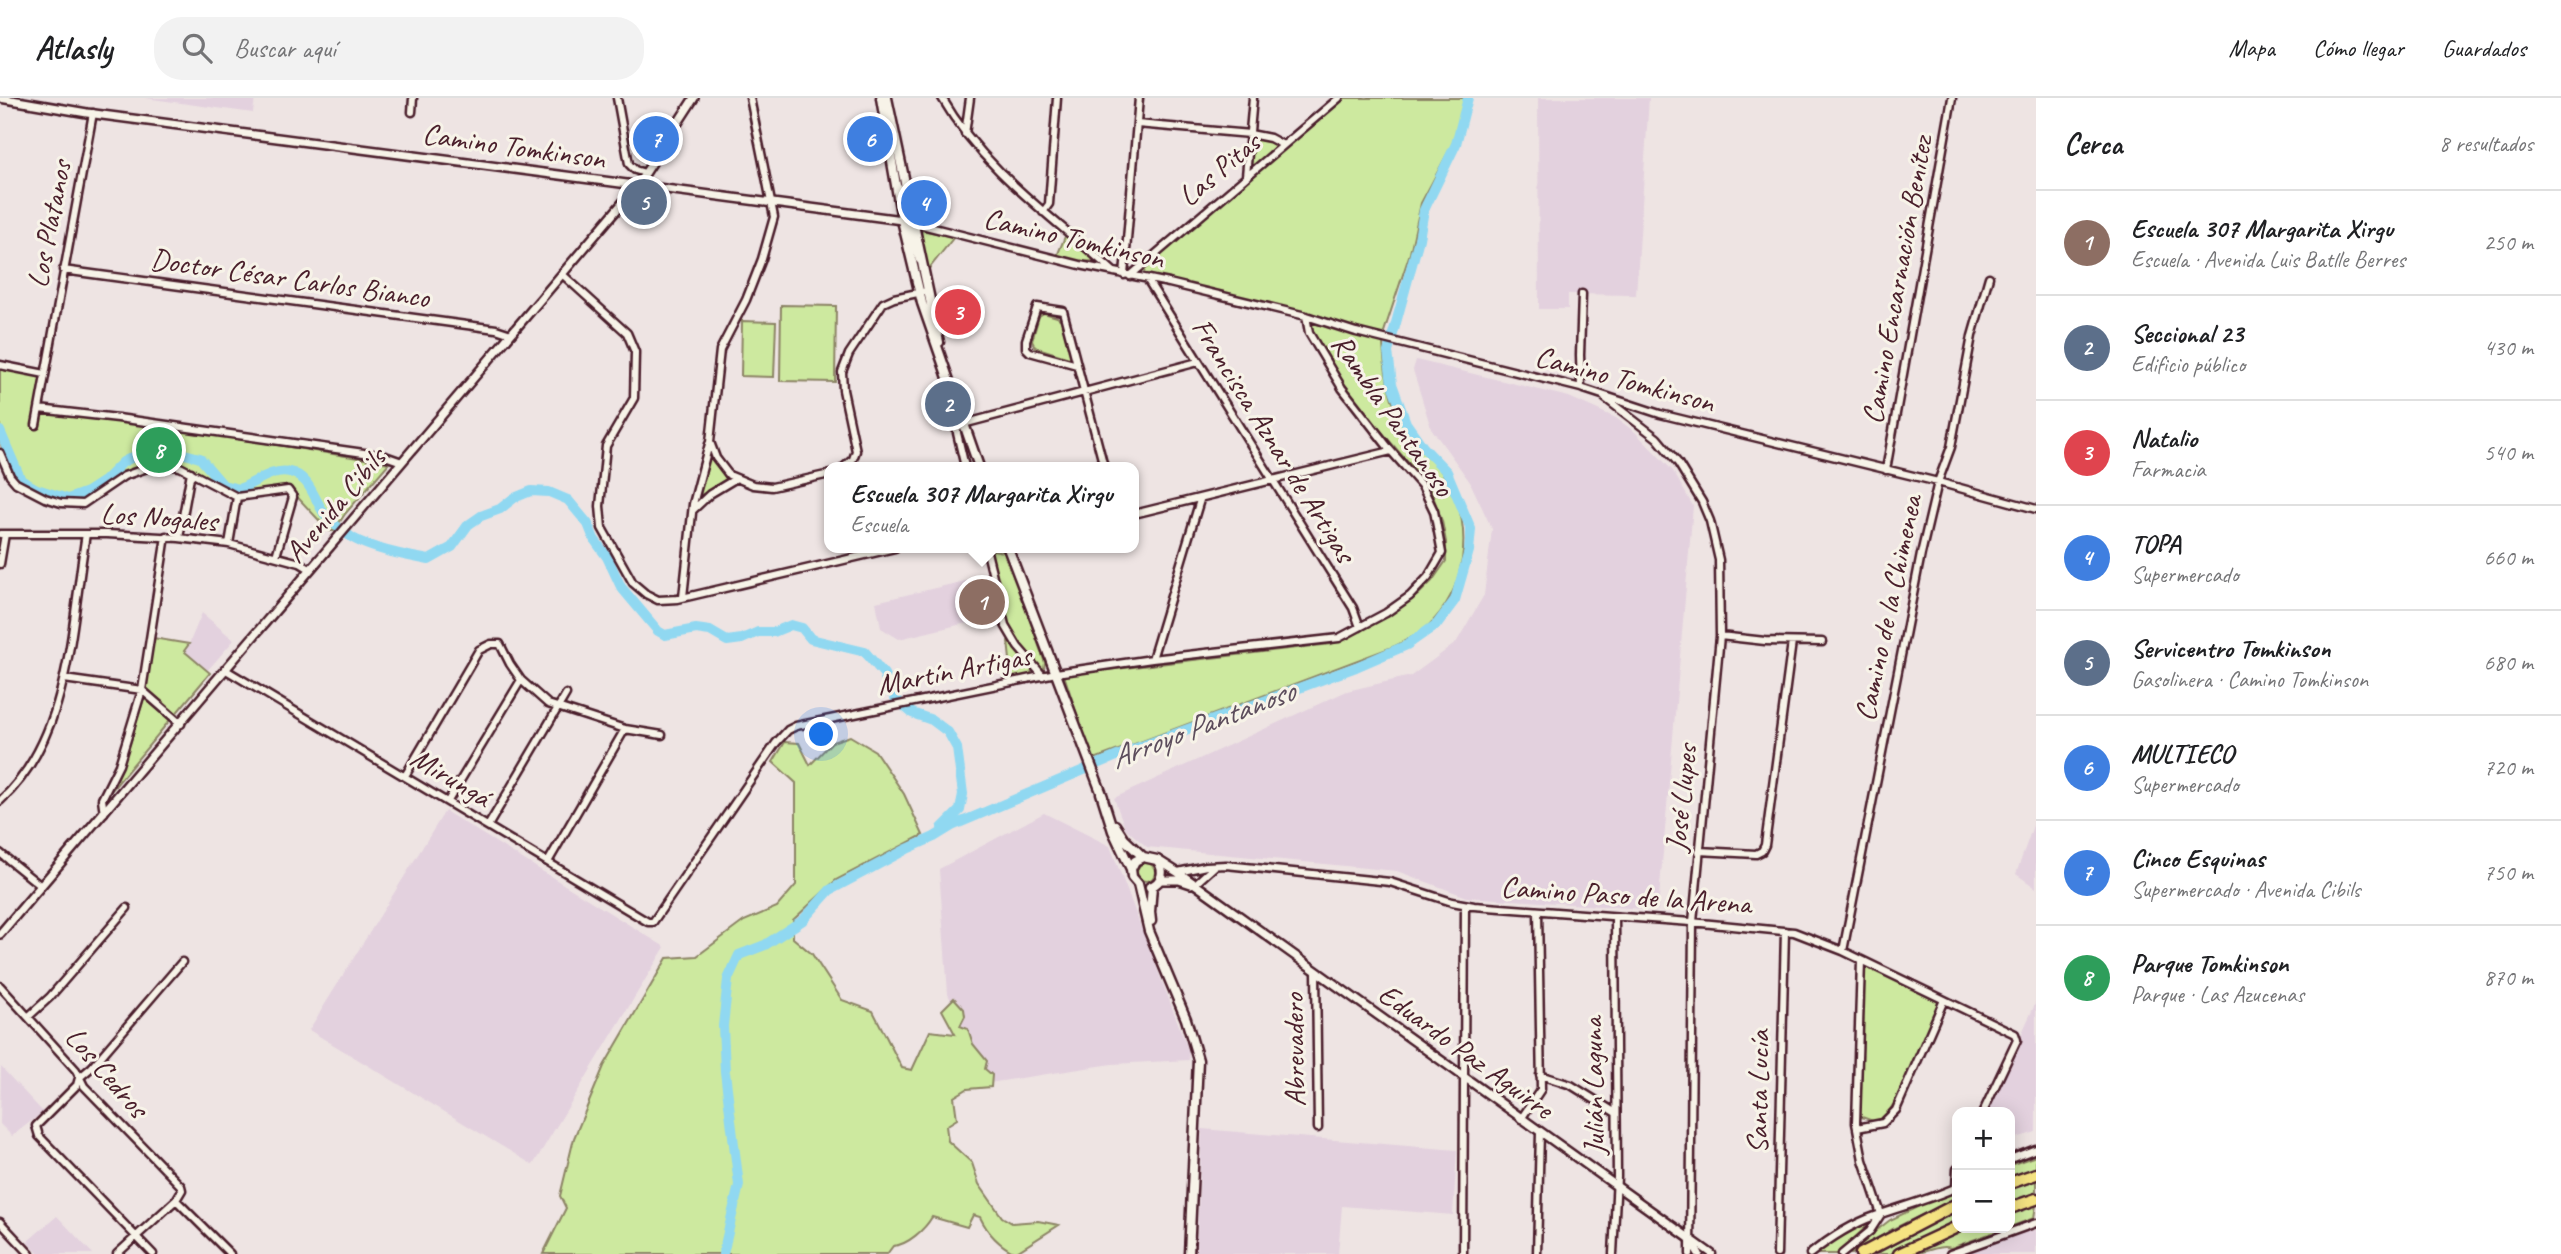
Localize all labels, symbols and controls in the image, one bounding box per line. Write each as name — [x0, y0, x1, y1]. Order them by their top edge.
search box — [154, 17, 644, 80]
text: Atlasly — [35, 27, 112, 69]
icon: search — [178, 29, 216, 67]
text: Buscar aquí — [234, 32, 336, 65]
text: Mapa — [2228, 33, 2275, 63]
text: Cómo llegar — [2313, 33, 2404, 63]
text: Guardados — [2442, 33, 2526, 63]
pin: 7 — [633, 113, 679, 165]
pin: 6 — [847, 113, 893, 165]
street label: Camino Tomkinson — [420, 114, 609, 178]
street label: Las Pitas — [1170, 122, 1270, 214]
text: Cerca — [2064, 125, 2122, 163]
text: 8 resultados — [2439, 129, 2533, 158]
street label: Camino Encarnación Benítez — [1853, 131, 1941, 427]
street label: Los Platanos — [18, 155, 80, 291]
pin: 5 — [621, 176, 667, 228]
pin: 4 — [901, 177, 947, 229]
street label: Camino Tomkinson — [980, 199, 1169, 278]
text: Escuela 307 Margarita Xirgu — [2131, 212, 2393, 245]
text: 1 — [2082, 228, 2092, 257]
text: 250 m — [2484, 228, 2533, 257]
street label: Doctor César Carlos Bianco — [148, 240, 433, 317]
text: Escuela · Avenida Luis Batlle Berres — [2131, 245, 2405, 274]
pin: 3 — [935, 286, 981, 338]
street label: Francisca Aznar de Artigas — [1183, 311, 1366, 571]
text: Seccional 23 — [2131, 317, 2243, 350]
street label: Rambla Pantanoso — [1323, 326, 1464, 505]
text: 2 — [2082, 333, 2092, 362]
text: 430 m — [2484, 333, 2533, 362]
street label: Camino Tomkinson — [1531, 337, 1720, 422]
text: Edificio público — [2131, 350, 2245, 379]
pin: 2 — [925, 378, 971, 430]
text: Natalio — [2131, 422, 2197, 455]
pin: 8 — [136, 424, 182, 476]
street label: Avenida Cibils — [276, 438, 396, 570]
text: 3 — [2082, 438, 2092, 467]
text: 540 m — [2484, 438, 2533, 467]
text: Farmacia — [2131, 455, 2205, 484]
popup — [824, 462, 1139, 553]
text: Escuela 307 Margarita Xirgu — [851, 477, 1112, 510]
street label: Camino de la Chimenea — [1846, 489, 1931, 724]
street label: Los Nogales — [100, 494, 221, 540]
text: Escuela — [851, 510, 908, 539]
text: TOPA — [2131, 527, 2181, 560]
text: 4 — [2082, 543, 2092, 572]
text: 660 m — [2484, 543, 2533, 572]
text: Supermercado — [2131, 560, 2239, 589]
pin: 1 — [959, 576, 1005, 628]
text: Servicentro Tomkinson — [2131, 632, 2331, 665]
street label: Martín Artigas — [874, 636, 1037, 704]
text: 5 — [2082, 648, 2092, 677]
text: 680 m — [2484, 648, 2533, 677]
text: Gasolinera · Camino Tomkinson — [2131, 665, 2368, 694]
water label: Arroyo Pantanoso — [1104, 669, 1303, 778]
your location — [804, 717, 838, 751]
text: MULTIECO — [2131, 737, 2233, 770]
street label: Mirungá — [404, 738, 500, 817]
street label: José Llupes — [1656, 740, 1706, 855]
text: 6 — [2082, 753, 2092, 782]
text: 720 m — [2484, 753, 2533, 782]
text: Supermercado — [2131, 770, 2239, 799]
text: Cinco Esquinas — [2131, 842, 2265, 875]
text: 7 — [2082, 858, 2092, 887]
text: 750 m — [2484, 858, 2533, 887]
street label: Camino Paso de la Arena — [1500, 867, 1755, 923]
text: Supermercado · Avenida Cibils — [2131, 875, 2360, 904]
text: Parque Tomkinson — [2131, 947, 2288, 980]
text: 8 — [2082, 963, 2092, 992]
text: 870 m — [2484, 963, 2533, 992]
street label: Eduardo Paz Aguirre — [1371, 975, 1563, 1129]
text: Parque · Las Azucenas — [2131, 980, 2304, 1009]
street label: Abrevadero — [1274, 991, 1314, 1107]
street label: Julián Laguna — [1573, 1014, 1613, 1157]
street label: Los Cedros — [57, 1019, 159, 1127]
street label: Santa Lucía — [1738, 1028, 1778, 1154]
map controls — [1952, 1107, 2015, 1233]
button: + — [1952, 1107, 2015, 1170]
button: − — [1952, 1170, 2015, 1233]

